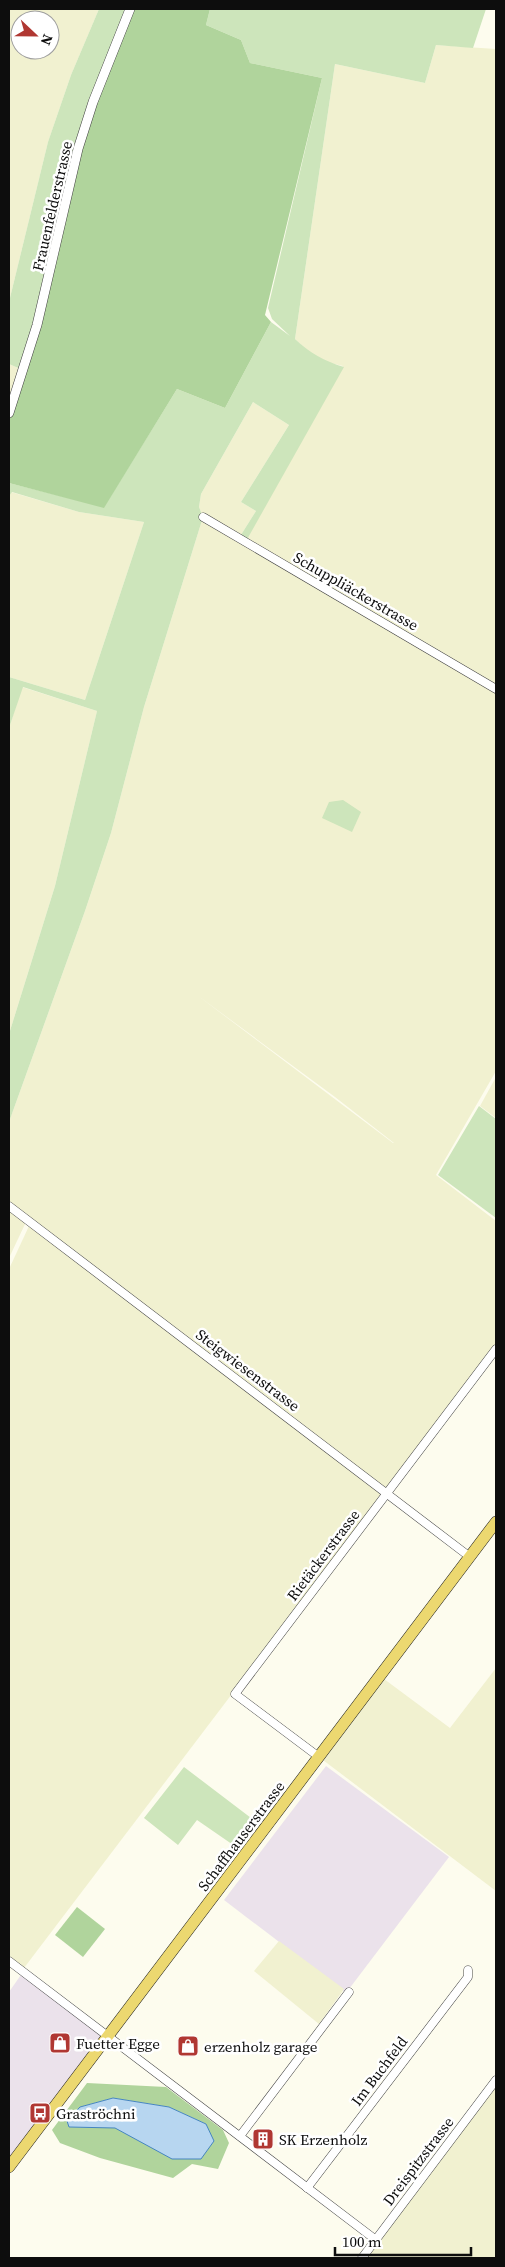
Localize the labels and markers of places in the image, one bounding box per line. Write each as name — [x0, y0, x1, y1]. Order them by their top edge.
shop icon: Fuetter Egge — [48, 2031, 72, 2055]
place label: Fuetter Egge — [76, 2033, 160, 2054]
shop icon: erzenholz garage — [176, 2034, 200, 2058]
place label: erzenholz garage — [204, 2036, 318, 2057]
bus stop icon: Graströchni — [28, 2101, 52, 2125]
place label: Graströchni — [56, 2103, 136, 2124]
building icon: SK Erzenholz — [251, 2127, 275, 2151]
place label: SK Erzenholz — [279, 2129, 368, 2150]

